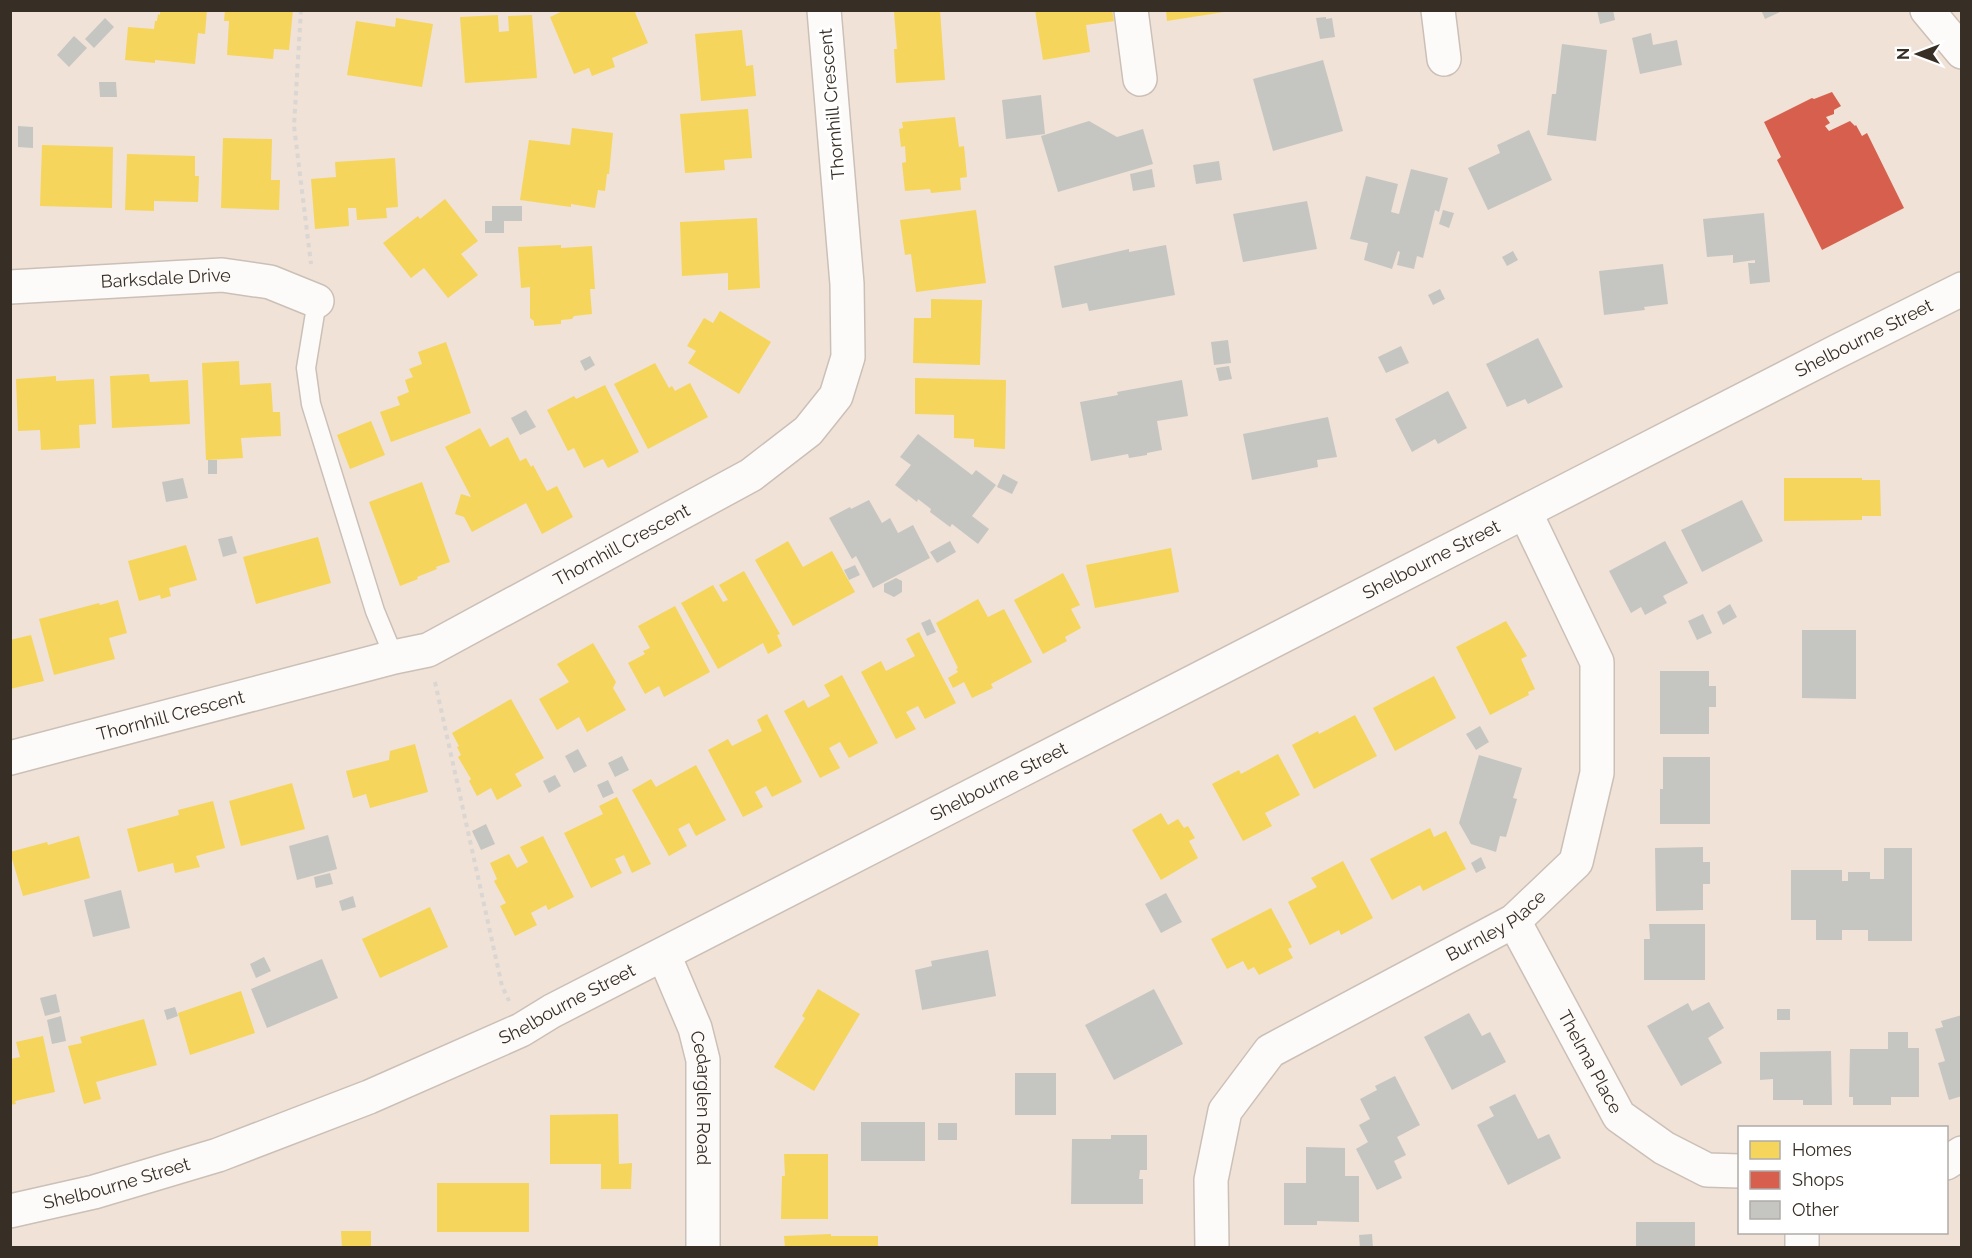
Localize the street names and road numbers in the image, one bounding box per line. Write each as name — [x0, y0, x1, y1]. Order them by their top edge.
street label: Thornhill Crescent — [814, 28, 849, 181]
street label: Barksdale Drive — [100, 264, 233, 292]
street label: Shelbourne Street — [1791, 294, 1936, 381]
street label: Thornhill Crescent — [550, 499, 693, 590]
street label: Shelbourne Street — [1359, 515, 1503, 603]
street label: Thornhill Crescent — [94, 686, 246, 745]
street label: Shelbourne Street — [926, 737, 1071, 825]
street label: Burnley Place — [1442, 885, 1550, 965]
street label: Shelbourne Street — [495, 959, 638, 1048]
street label: Thelma Place — [1554, 1006, 1627, 1117]
street label: Cedarglen Road — [686, 1028, 715, 1165]
street label: Shelbourne Street — [41, 1153, 192, 1213]

